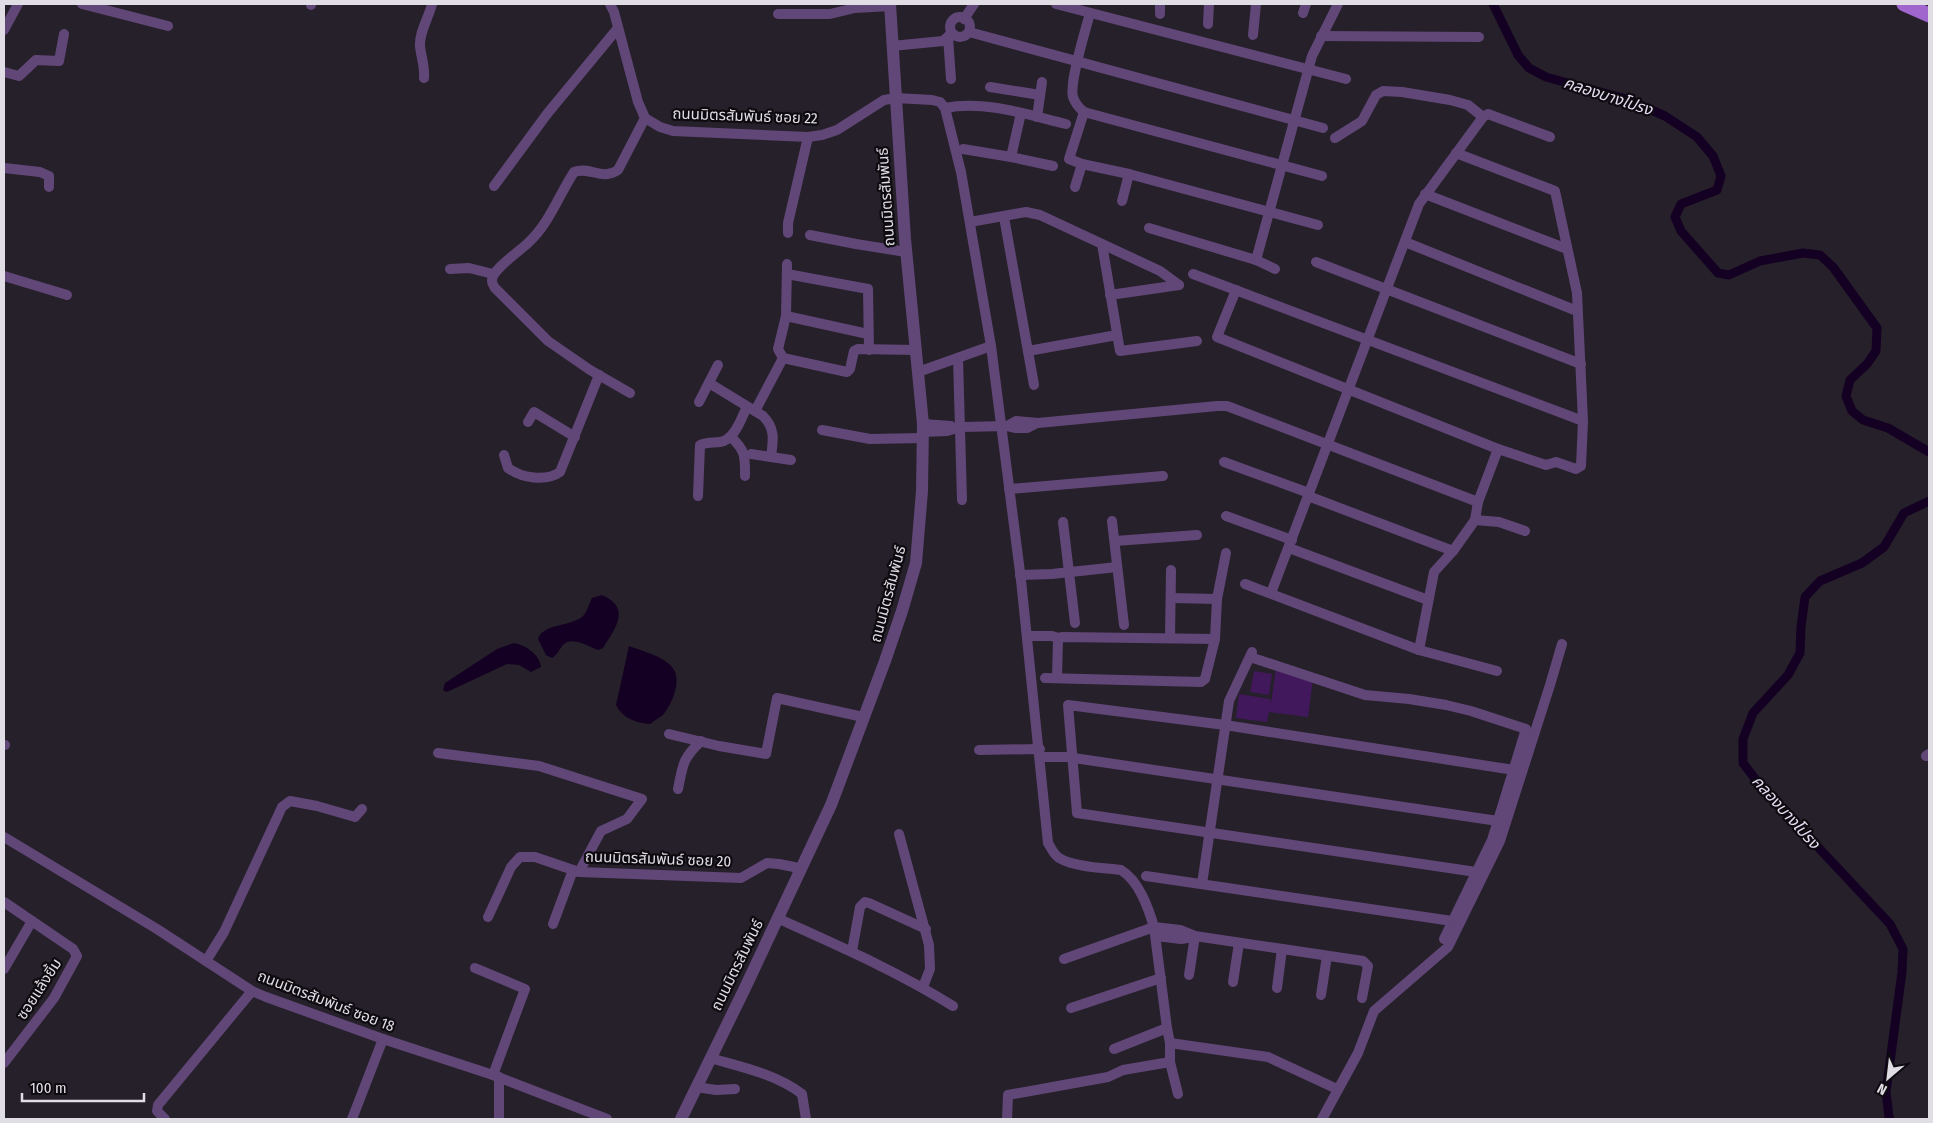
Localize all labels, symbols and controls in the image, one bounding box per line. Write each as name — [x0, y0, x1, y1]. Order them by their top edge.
water label: คลองบางโปรง — [1561, 73, 1656, 120]
street label: ถนนมิตรสัมพันธ์ ซอย 22 — [672, 104, 818, 128]
street label: ถนนมิตรสัมพันธ์ — [874, 147, 898, 247]
street label: ถนนมิตรสัมพันธ์ — [866, 544, 910, 644]
water label: คลองบางโปรง — [1748, 771, 1825, 854]
street label: ถนนมิตรสัมพันธ์ ซอย 20 — [585, 847, 731, 871]
street label: ถนนมิตรสัมพันธ์ — [707, 916, 767, 1013]
street label: ซอยแล้งยิ้ม — [12, 955, 65, 1023]
street label: ถนนมิตรสัมพันธ์ ซอย 18 — [255, 967, 397, 1035]
north arrow — [1863, 1053, 1913, 1103]
scale bar — [22, 1070, 145, 1102]
text: 100 m — [30, 1079, 67, 1097]
text: N — [1874, 1080, 1890, 1099]

